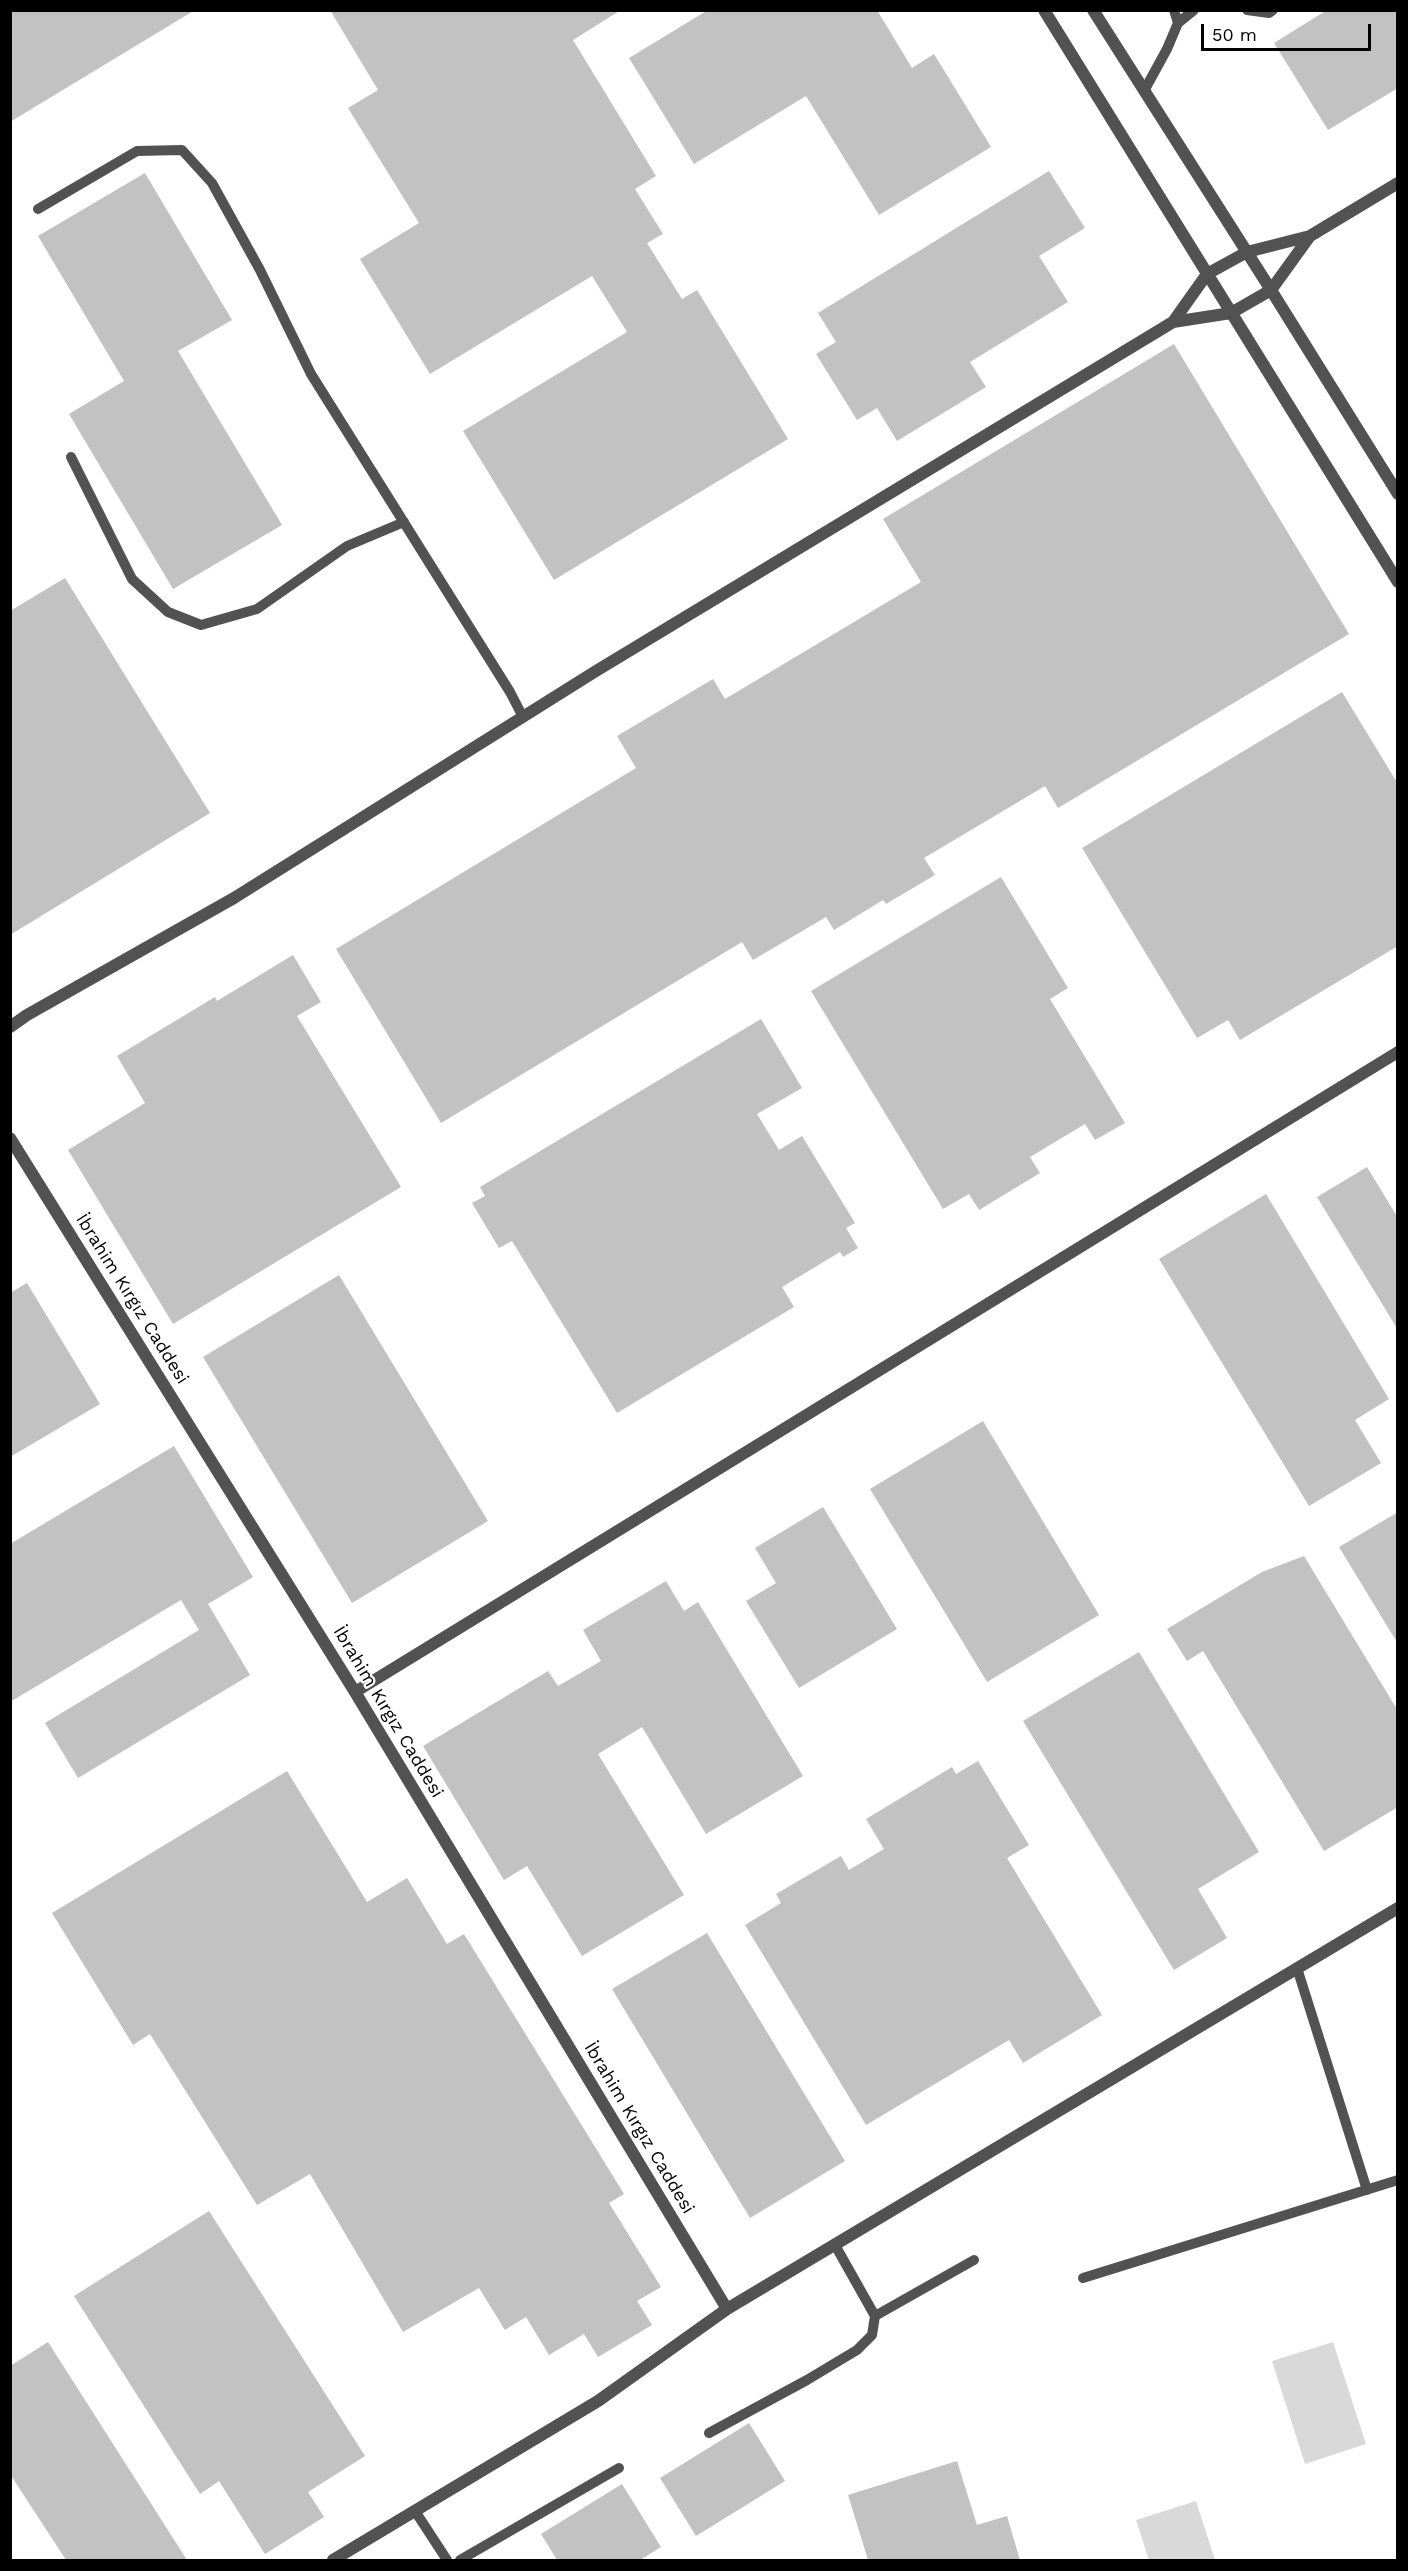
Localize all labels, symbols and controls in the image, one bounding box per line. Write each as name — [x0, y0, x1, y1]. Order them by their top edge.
scale bar — [1204, 12, 1374, 50]
text: 50 m — [1212, 24, 1257, 45]
street label: İbrahim Kırgız Caddesi — [71, 1210, 193, 1388]
street label: İbrahim Kırgız Caddesi — [328, 1622, 448, 1802]
street label: İbrahim Kırgız Caddesi — [579, 2038, 699, 2218]

